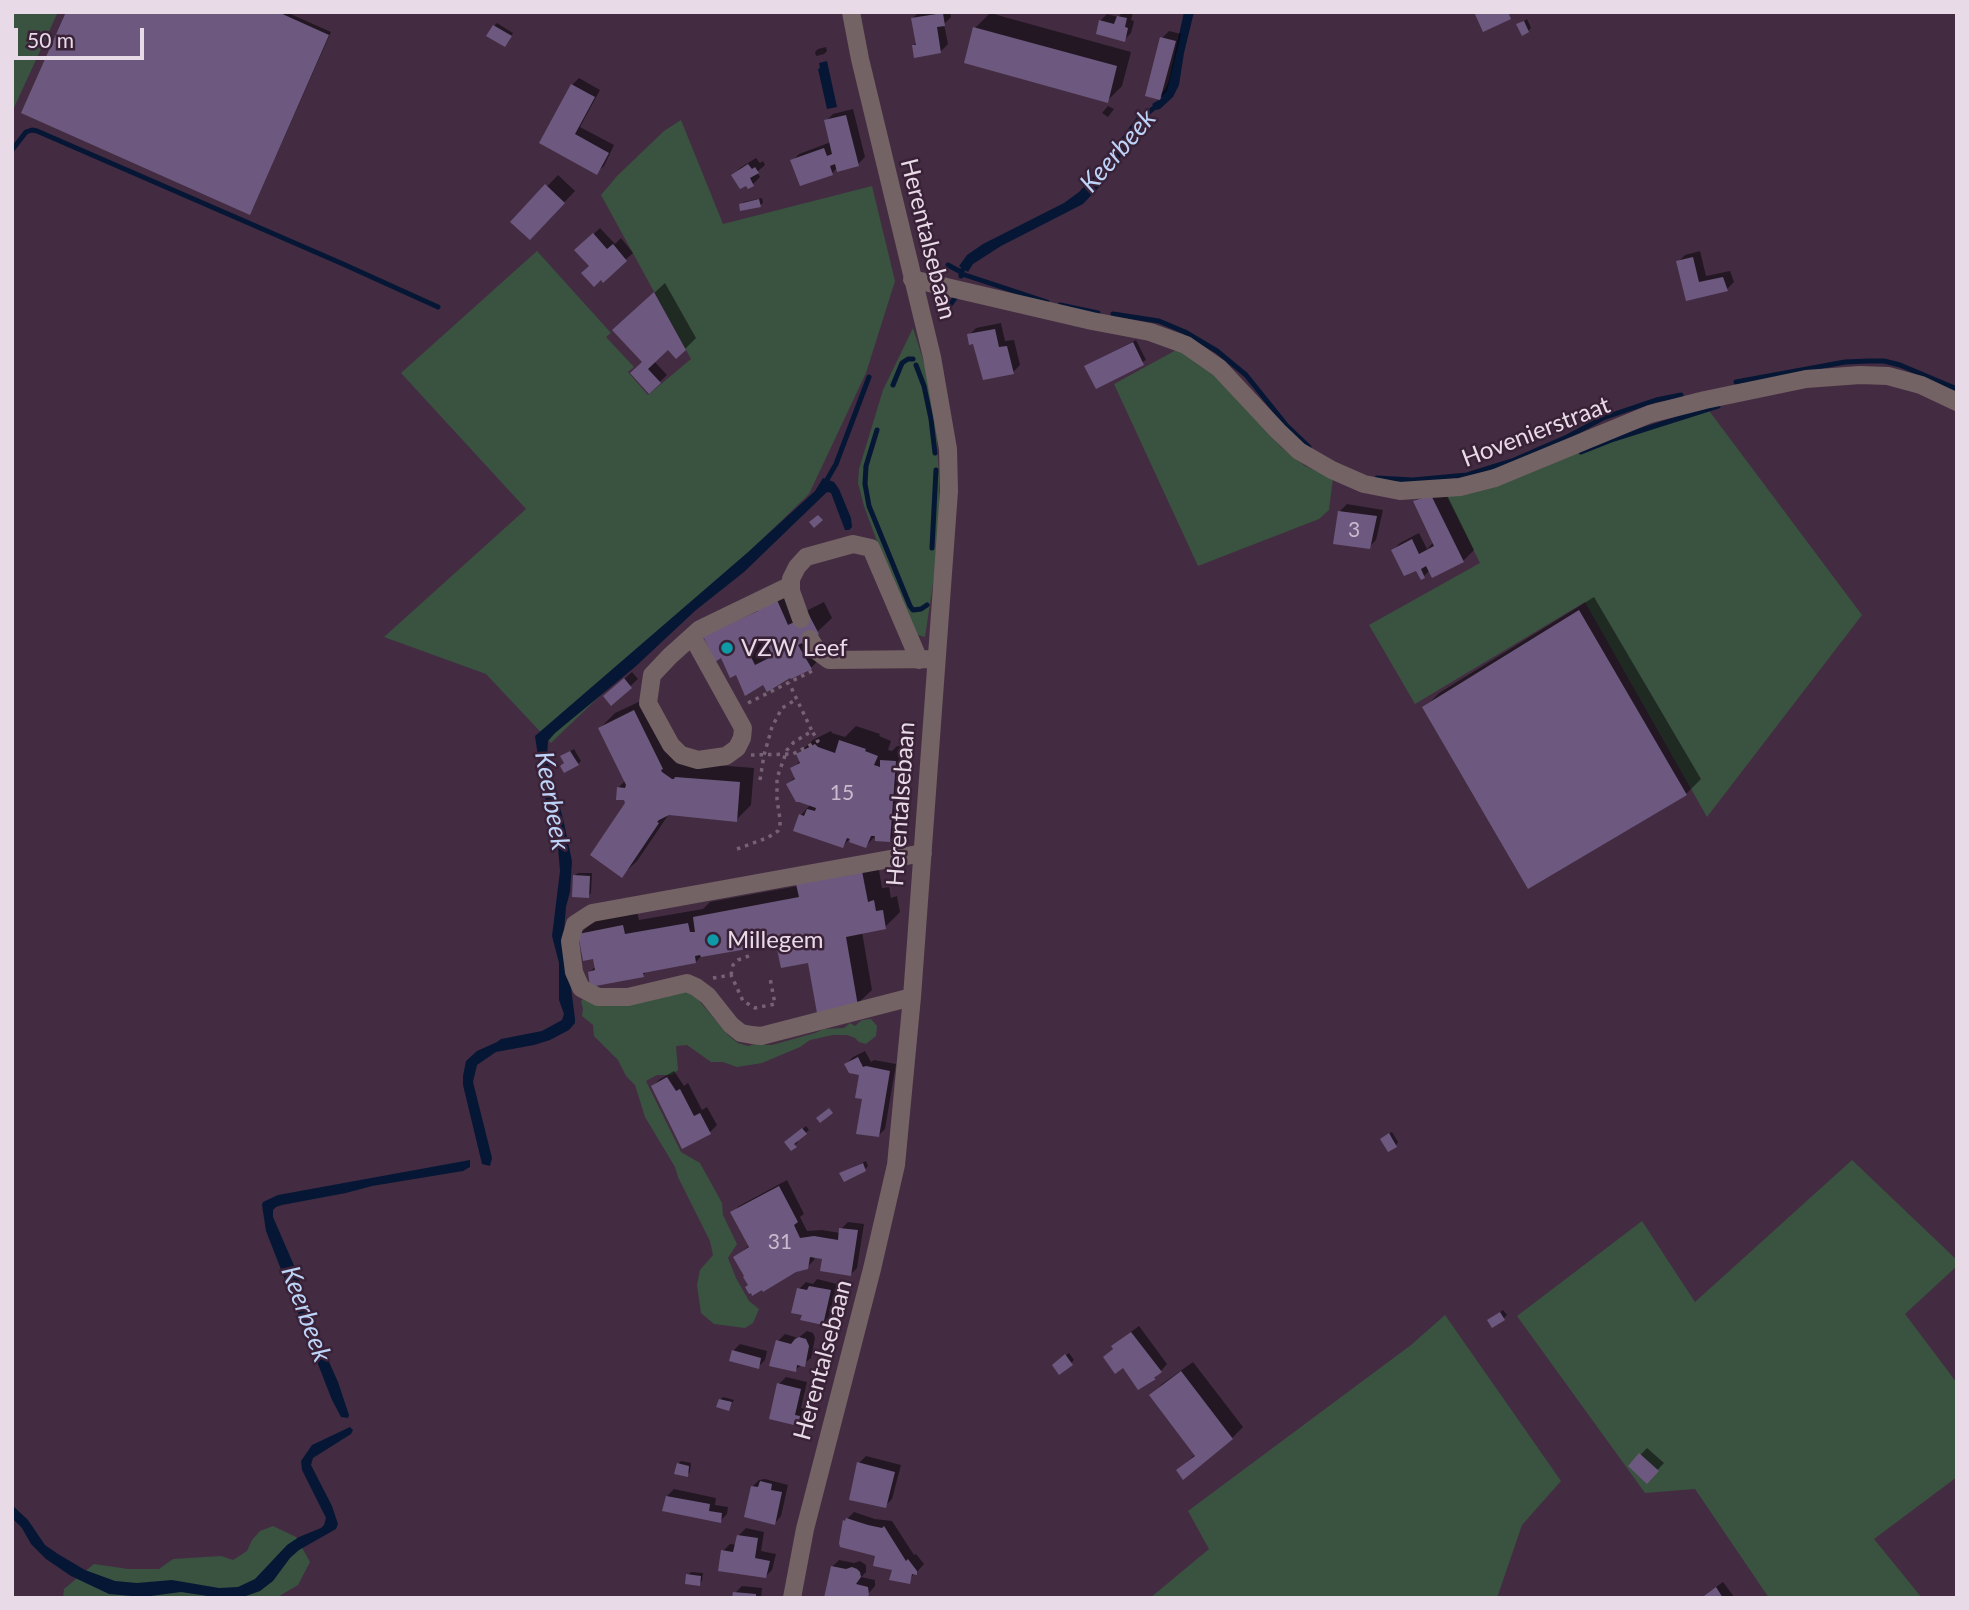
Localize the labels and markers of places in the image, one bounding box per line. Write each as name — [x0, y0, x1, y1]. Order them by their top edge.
place label: VZW Leef — [741, 634, 848, 662]
marker: VZW Leef — [719, 640, 735, 656]
place label: Millegem — [727, 926, 824, 954]
marker: Millegem — [705, 932, 721, 948]

